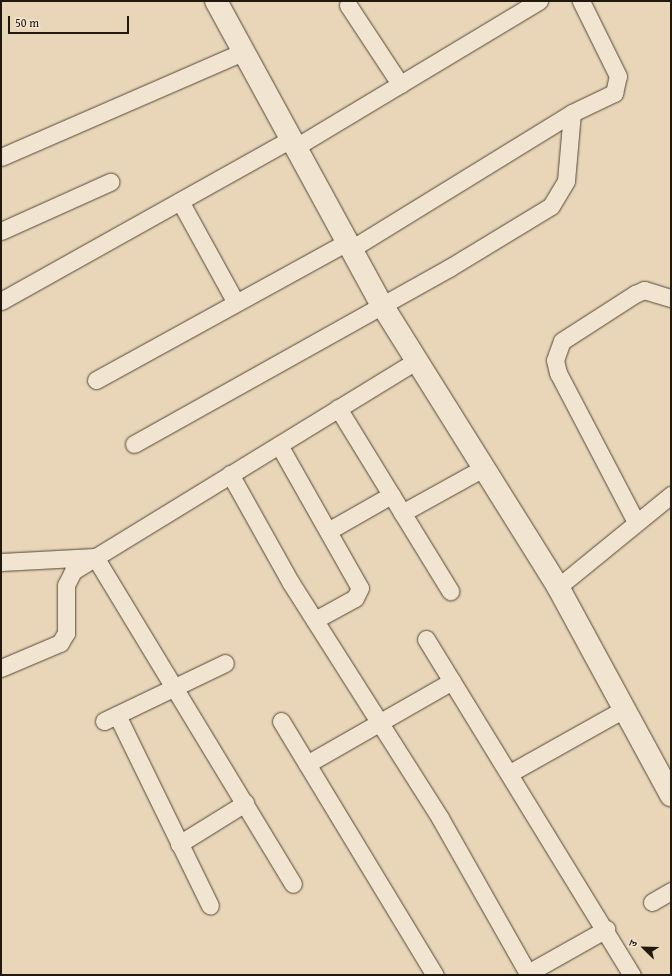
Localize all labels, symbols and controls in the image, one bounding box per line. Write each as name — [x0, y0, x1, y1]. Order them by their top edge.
scale bar — [10, 8, 131, 34]
text: 50 m — [15, 14, 39, 31]
north arrow — [624, 928, 664, 968]
text: उ — [624, 938, 641, 949]

